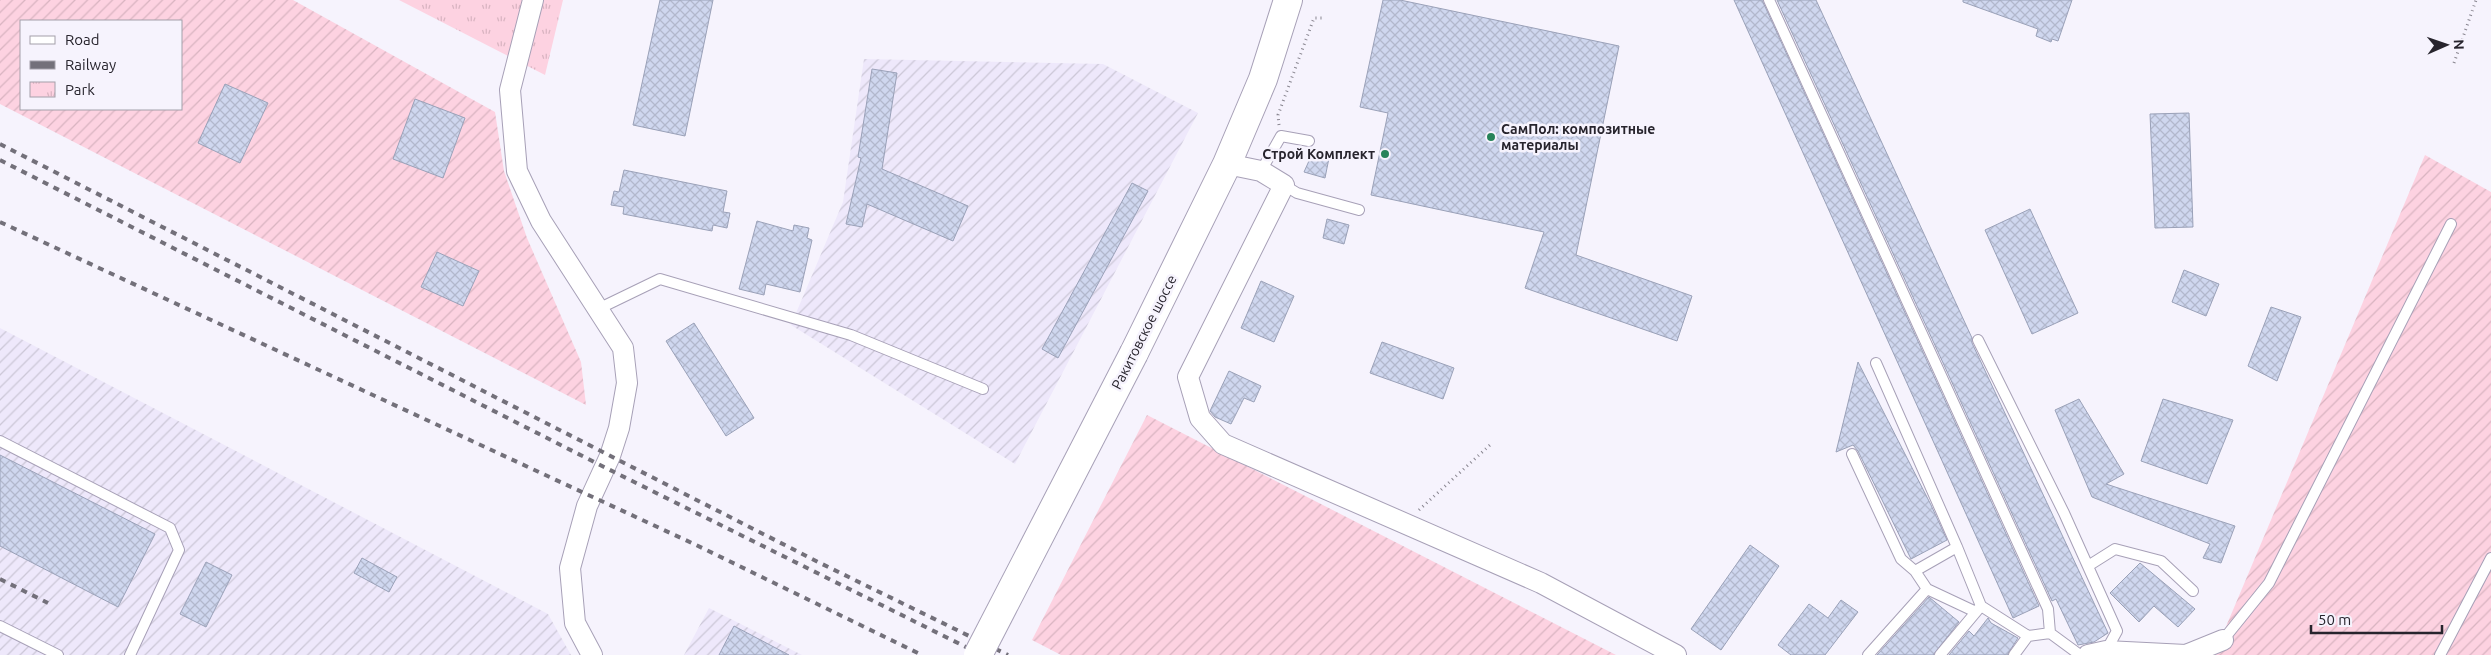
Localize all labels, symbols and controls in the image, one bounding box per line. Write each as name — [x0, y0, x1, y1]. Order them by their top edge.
legend — [20, 20, 182, 110]
north arrow — [2421, 20, 2471, 70]
text: Road — [65, 31, 100, 48]
text: N — [2451, 39, 2467, 50]
text: Railway — [65, 56, 116, 73]
text: Park — [65, 81, 95, 98]
place label: СамПол: композитные материалы — [1501, 121, 1655, 153]
marker: СамПол: композитные материалы — [1485, 131, 1497, 143]
place label: Строй Комплект — [1262, 146, 1375, 162]
marker: Строй Комплект — [1379, 148, 1391, 160]
street label: Ракитовское шоссе — [1108, 272, 1180, 392]
scale bar — [2311, 602, 2442, 634]
text: 50 m — [2318, 611, 2351, 628]

